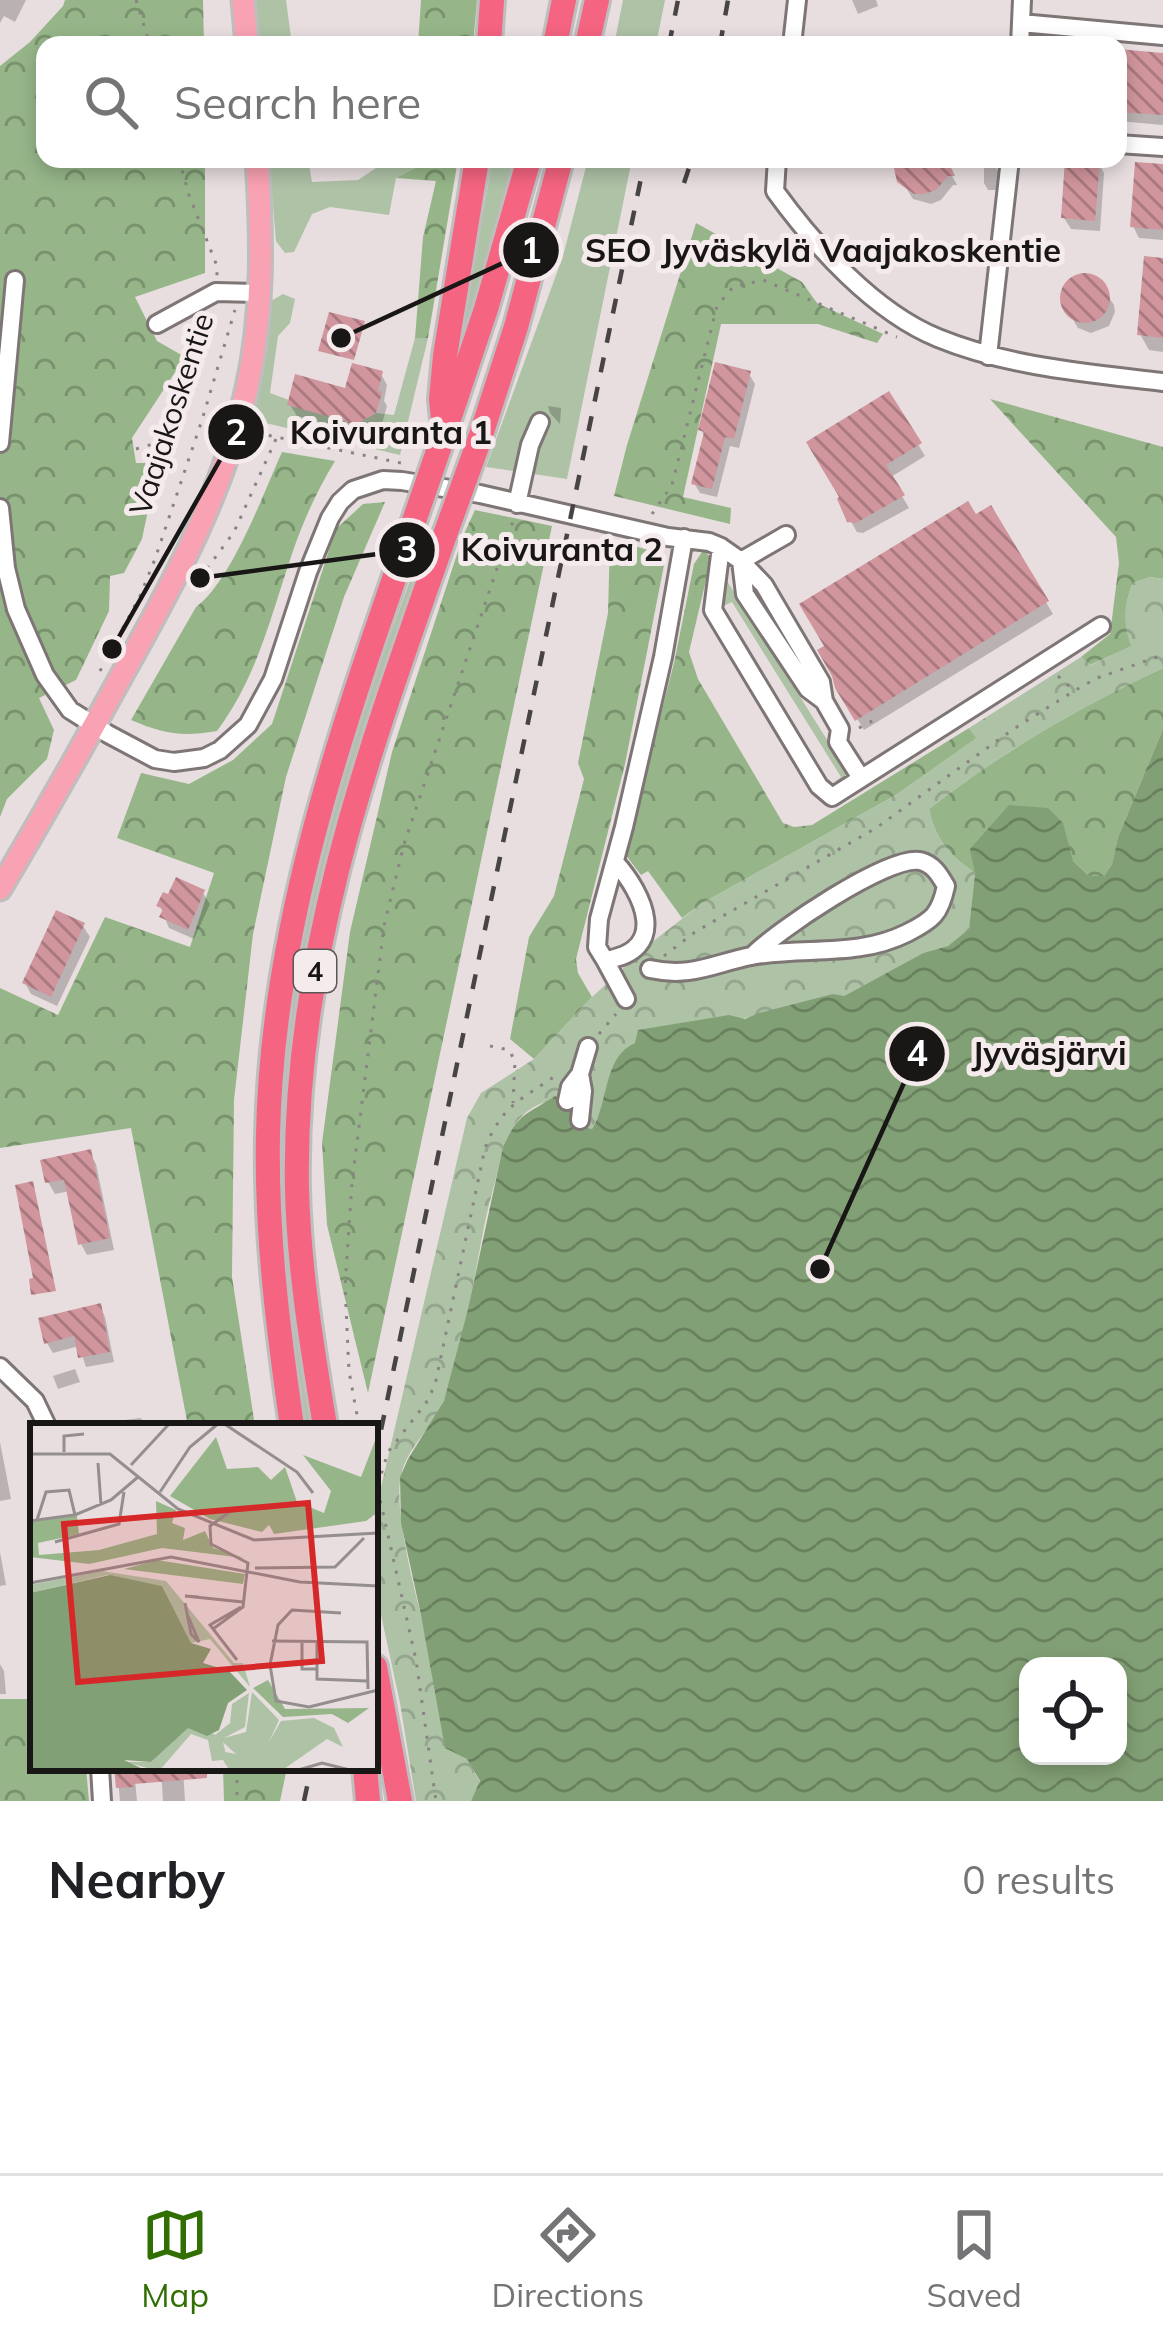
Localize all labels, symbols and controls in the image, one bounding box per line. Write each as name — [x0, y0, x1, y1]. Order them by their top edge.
search box — [36, 36, 1127, 168]
icon: search — [78, 69, 144, 135]
text: Search here — [174, 74, 421, 130]
callout: SEO Jyväskylä Vaajakoskentie — [501, 215, 1085, 284]
text: 1 — [520, 227, 542, 272]
text: SEO Jyväskylä Vaajakoskentie — [585, 229, 1061, 270]
street label: Vaajakoskentie — [120, 308, 222, 520]
callout: Koivuranta 1 — [206, 398, 517, 467]
text: 2 — [225, 409, 247, 454]
text: Koivuranta 1 — [290, 411, 492, 452]
callout: Koivuranta 2 — [377, 515, 687, 584]
text: 3 — [396, 526, 418, 571]
text: Koivuranta 2 — [461, 528, 663, 569]
road number: 4 — [294, 950, 336, 992]
callout: Jyväsjärvi — [887, 1019, 1151, 1088]
text: 4 — [906, 1030, 928, 1075]
text: Jyväsjärvi — [971, 1032, 1127, 1073]
inset map — [30, 1423, 378, 1771]
map controls — [1019, 1657, 1127, 1765]
button: locate — [1019, 1657, 1127, 1765]
text: Nearby — [48, 1847, 225, 1911]
text: 0 results — [962, 1855, 1115, 1904]
tab: Map — [141, 2202, 209, 2315]
tab: Directions — [492, 2202, 644, 2315]
tab: Saved — [927, 2202, 1022, 2315]

